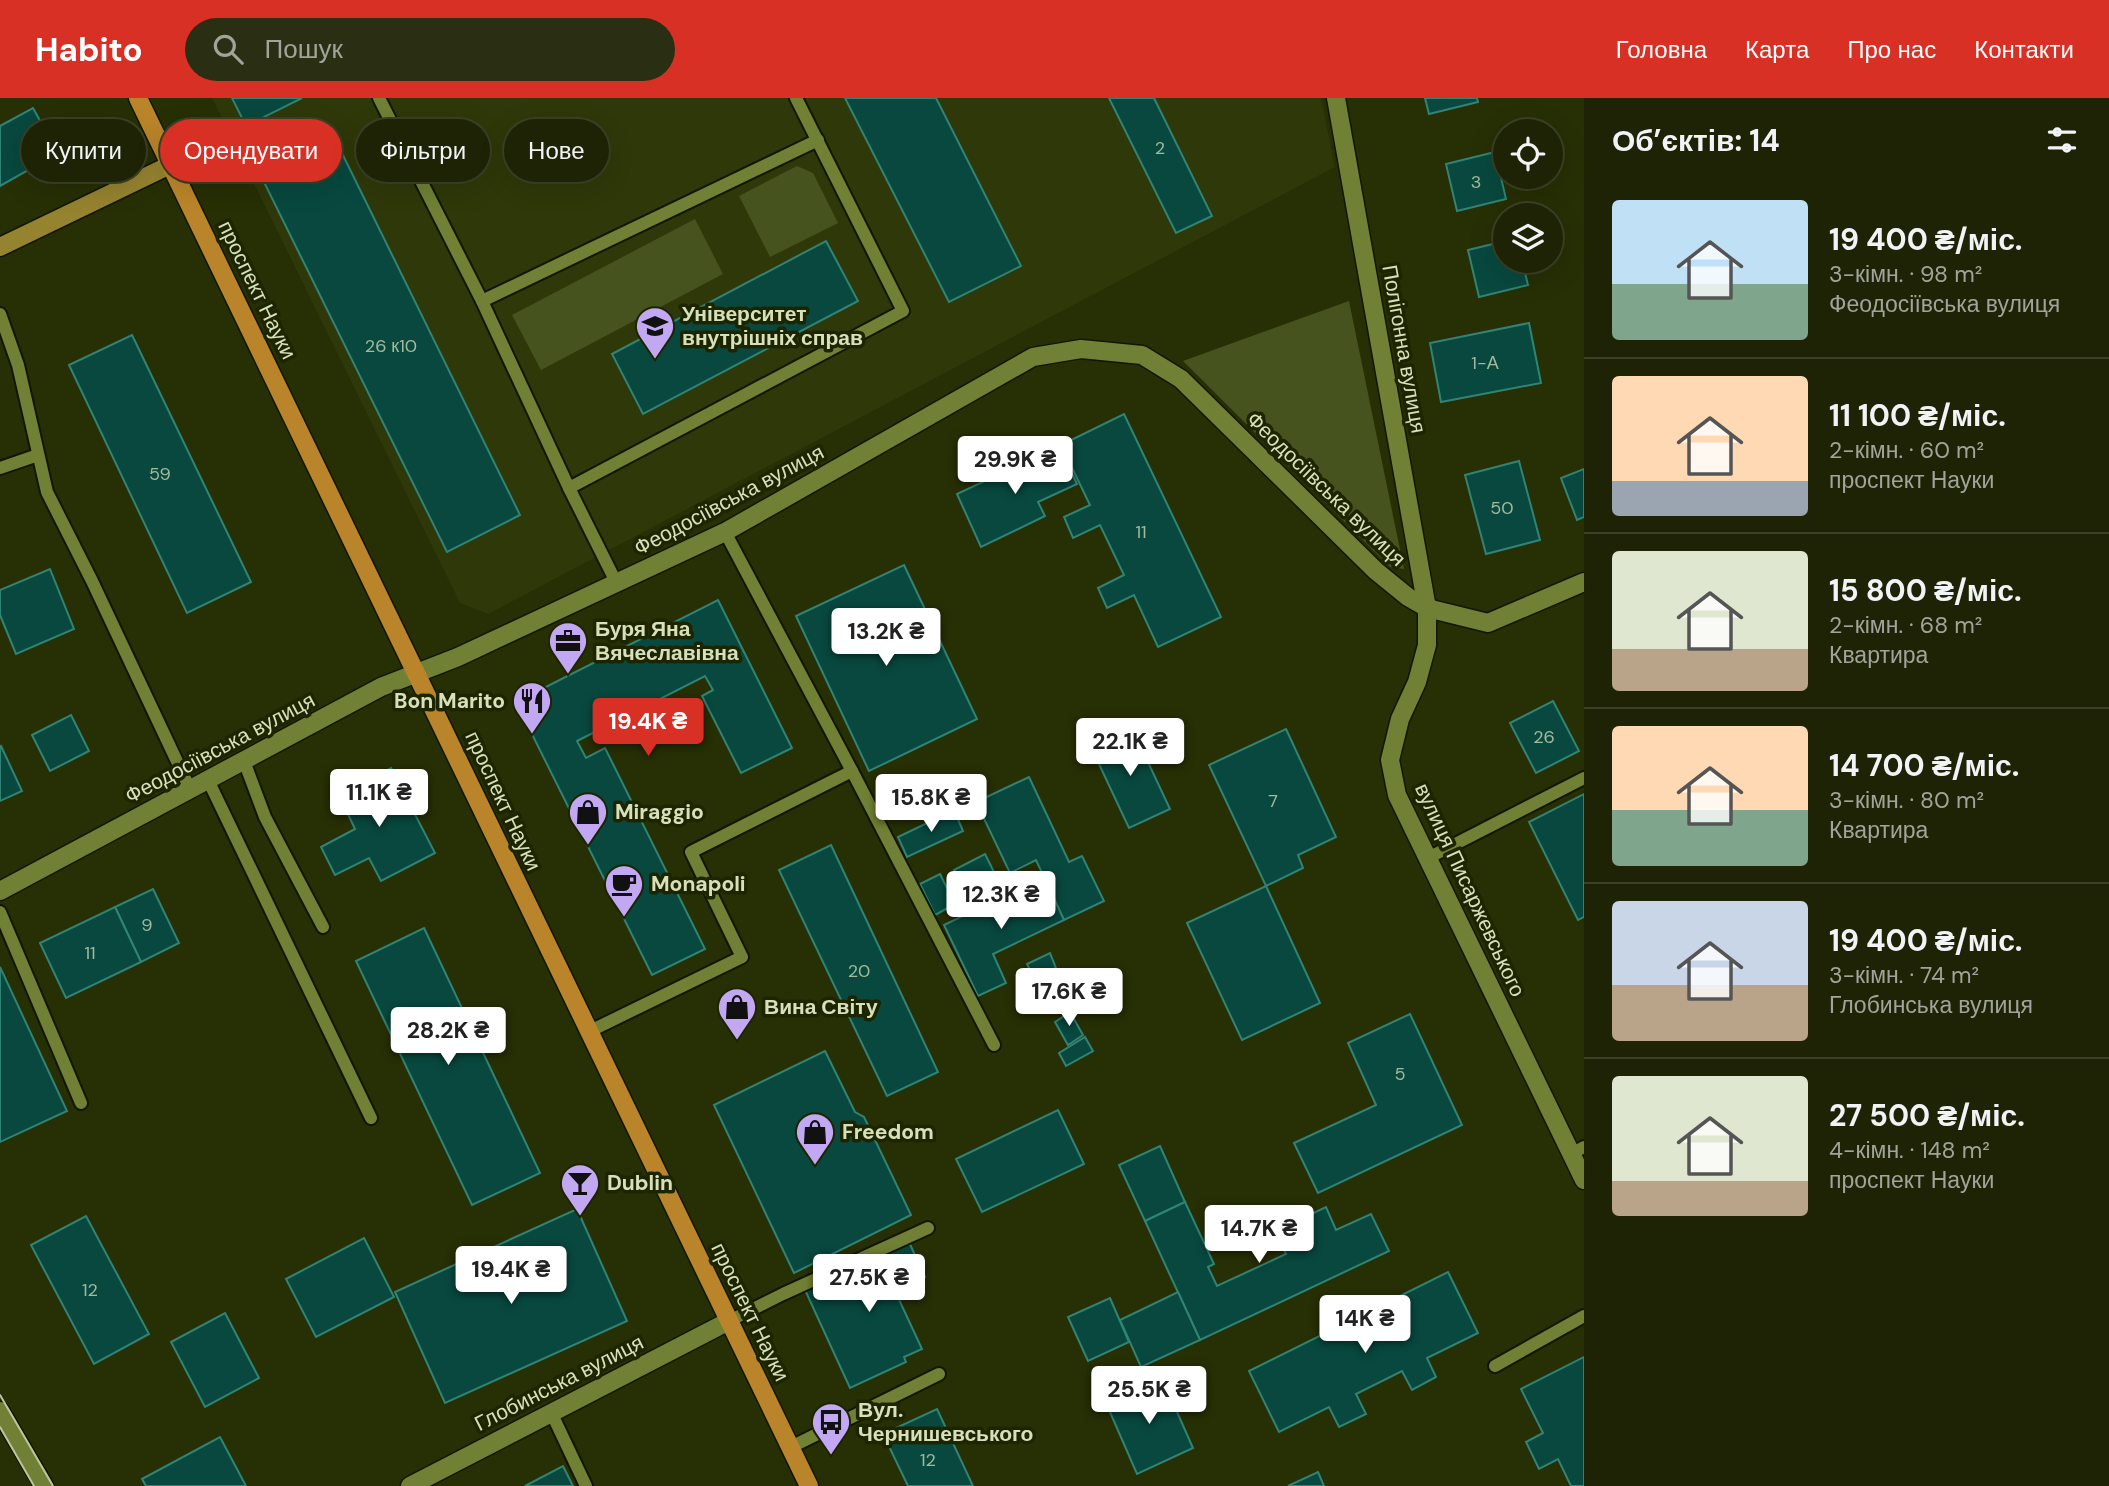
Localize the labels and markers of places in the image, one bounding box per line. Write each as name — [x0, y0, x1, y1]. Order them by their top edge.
place label: Університет внутрішніх справ — [682, 300, 863, 352]
school or university icon: Університет внутрішніх справ — [634, 305, 676, 360]
pin: 29.9K ₴ — [950, 436, 1080, 496]
pin: 13.2K ₴ — [821, 608, 951, 668]
place label: Буря Яна Вячеславівна — [595, 615, 739, 667]
office icon: Буря Яна Вячеславівна — [547, 620, 589, 675]
restaurant icon: Bon Marito — [511, 680, 553, 735]
place label: Bon Marito — [394, 687, 505, 715]
pin: 19.4K ₴ — [583, 698, 713, 758]
pin: 22.1K ₴ — [1065, 718, 1195, 778]
pin: 11.1K ₴ — [314, 770, 444, 829]
pin: 15.8K ₴ — [866, 774, 996, 834]
shop icon: Miraggio — [567, 791, 609, 846]
place label: Miraggio — [615, 798, 704, 826]
cafe icon: Monapoli — [603, 863, 645, 918]
place label: Monapoli — [651, 870, 746, 898]
pin: 12.3K ₴ — [936, 872, 1066, 931]
pin: 17.6K ₴ — [1004, 968, 1134, 1028]
shop icon: Вина Світу — [716, 986, 758, 1041]
place label: Вина Світу — [764, 993, 878, 1021]
pin: 28.2K ₴ — [383, 1007, 513, 1067]
shop icon: Freedom — [794, 1111, 836, 1166]
place label: Freedom — [842, 1118, 934, 1146]
bar icon: Dublin — [559, 1162, 601, 1217]
place label: Dublin — [607, 1169, 673, 1197]
pin: 14.7K ₴ — [1194, 1206, 1324, 1265]
pin: 19.4K ₴ — [446, 1246, 576, 1306]
pin: 27.5K ₴ — [804, 1254, 934, 1314]
pin: 14K ₴ — [1316, 1296, 1414, 1355]
pin: 25.5K ₴ — [1084, 1366, 1214, 1426]
place label: Вул. Чернишевського — [858, 1396, 1033, 1448]
bus stop icon: Вул. Чернишевського — [810, 1401, 852, 1456]

